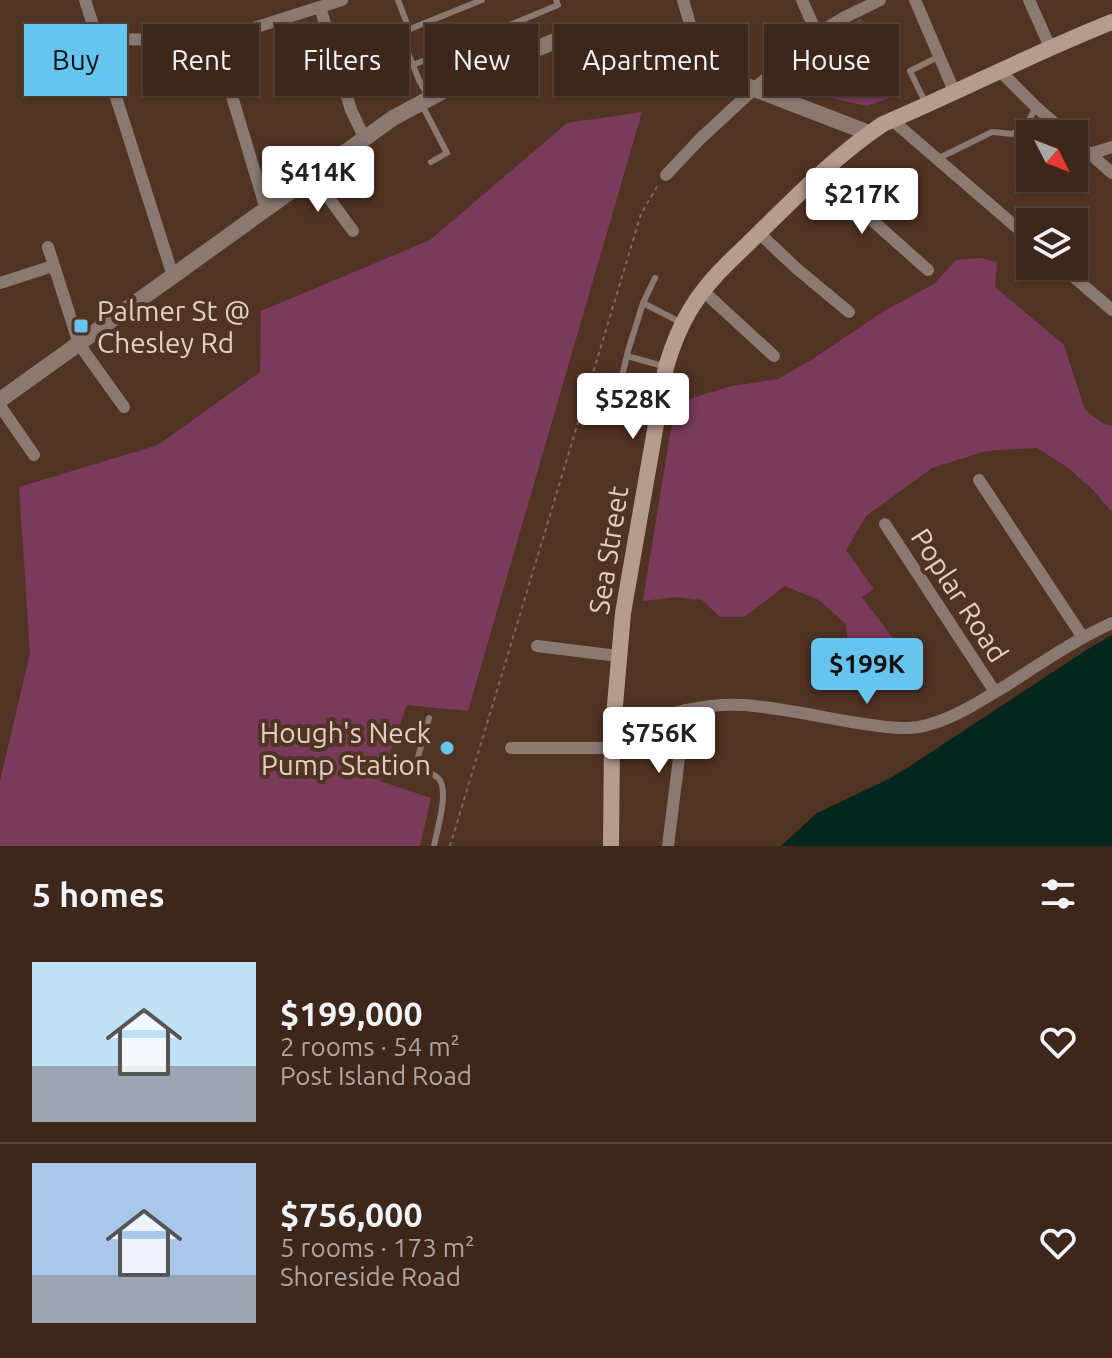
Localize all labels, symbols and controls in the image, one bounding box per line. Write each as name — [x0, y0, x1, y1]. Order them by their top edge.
chip: Buy — [24, 24, 127, 96]
chip: Rent — [143, 24, 259, 96]
chip: Filters — [275, 24, 409, 96]
chip: New — [425, 24, 538, 96]
chip: Apartment — [554, 24, 748, 96]
chip: House — [764, 24, 899, 96]
north arrow — [1016, 120, 1088, 192]
map controls — [1016, 120, 1088, 280]
pin: $414K — [262, 146, 374, 214]
text: $414K — [280, 157, 356, 186]
pin: $217K — [806, 168, 918, 236]
text: $217K — [824, 179, 900, 208]
button: layers — [1016, 208, 1088, 280]
place label: Palmer St @ Chesley Rd — [97, 295, 250, 358]
marker: Palmer St @ Chesley Rd — [72, 317, 90, 335]
pin: $528K — [577, 373, 689, 441]
text: $528K — [595, 384, 671, 413]
street label: Sea Street — [583, 484, 633, 616]
street label: Poplar Road — [905, 523, 1015, 667]
pin: $199K — [811, 638, 923, 706]
text: $199K — [829, 649, 905, 678]
pin: $756K — [603, 707, 715, 775]
place label: Hough's Neck Pump Station — [260, 717, 431, 780]
text: $756K — [621, 718, 697, 747]
marker: Hough's Neck Pump Station — [438, 739, 456, 757]
icon: filters — [1036, 872, 1080, 916]
text: 5 homes — [32, 875, 165, 913]
icon: home — [96, 994, 192, 1090]
text: $199,000 — [280, 994, 423, 1032]
icon: heart — [1036, 1020, 1080, 1064]
text: 2 rooms · 54 m² — [280, 1032, 460, 1061]
text: Post Island Road — [280, 1061, 472, 1090]
icon: home — [96, 1195, 192, 1291]
text: $756,000 — [280, 1195, 423, 1233]
icon: heart — [1036, 1221, 1080, 1265]
text: 5 rooms · 173 m² — [280, 1233, 475, 1262]
text: Shoreside Road — [280, 1262, 461, 1291]

